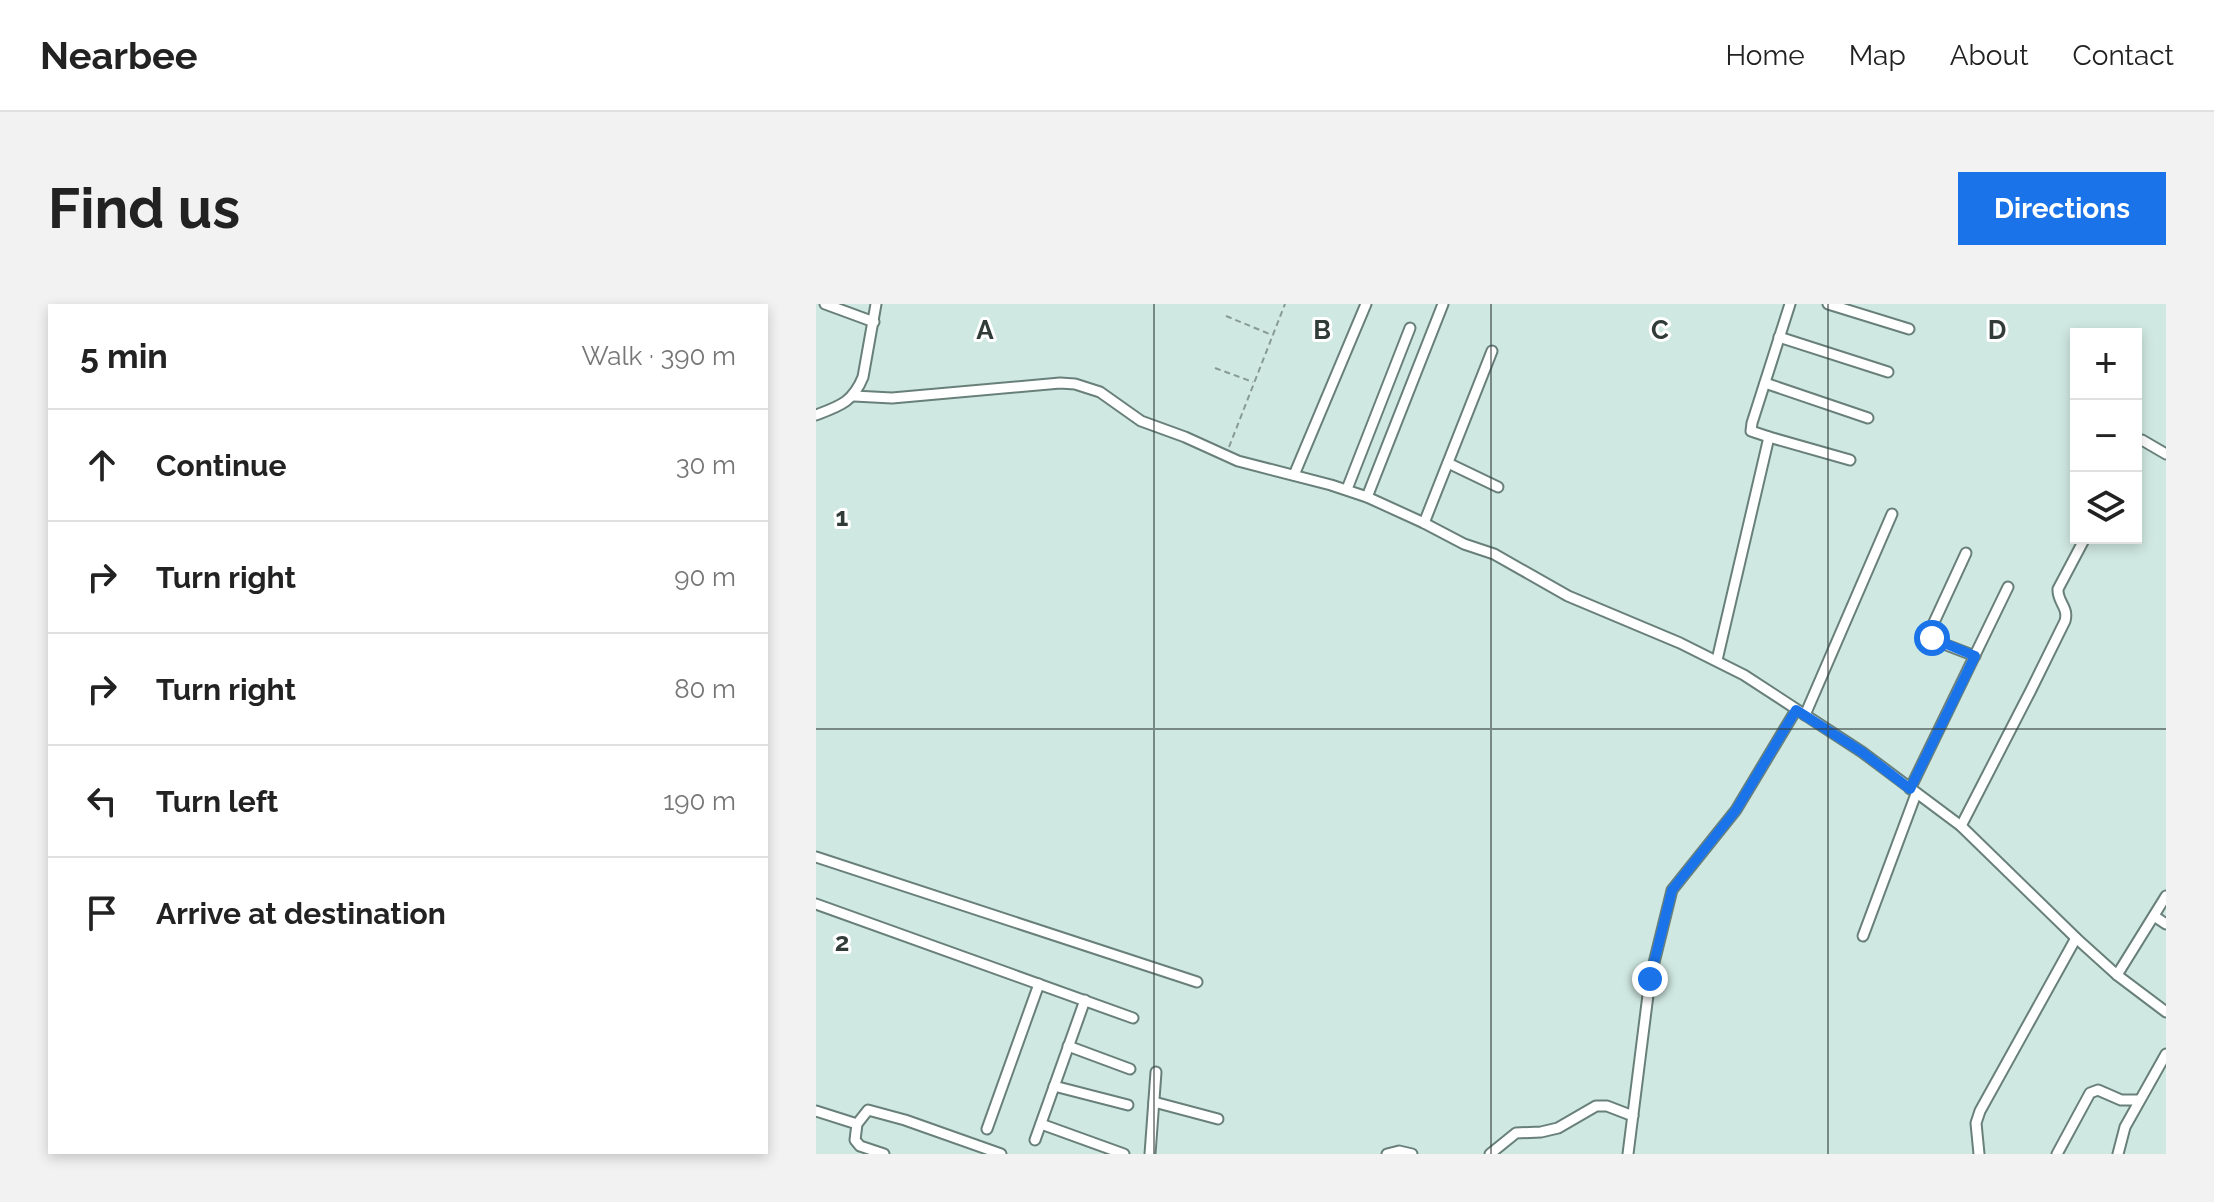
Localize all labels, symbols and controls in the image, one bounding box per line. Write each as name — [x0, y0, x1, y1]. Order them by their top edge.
text: Nearbee — [40, 33, 198, 78]
text: Home — [1725, 39, 1805, 72]
text: Map — [1849, 39, 1906, 72]
text: About — [1950, 39, 2029, 72]
text: Contact — [2073, 39, 2174, 72]
button: Directions — [1958, 172, 2166, 245]
text: Find us — [48, 175, 240, 241]
text: A — [976, 315, 994, 345]
text: B — [1313, 315, 1331, 345]
text: C — [1651, 315, 1669, 345]
text: D — [1988, 315, 2006, 345]
map controls — [2070, 328, 2142, 544]
button: + — [2070, 328, 2142, 400]
text: 5 min — [80, 336, 168, 376]
text: Walk · 390 m — [581, 341, 736, 371]
button: − — [2070, 400, 2142, 472]
icon: ahead — [80, 443, 124, 487]
text: Continue — [156, 448, 287, 483]
text: 30 m — [676, 450, 736, 480]
button: layers — [2070, 472, 2142, 544]
text: 1 — [836, 502, 849, 532]
icon: right — [80, 555, 124, 599]
text: Turn right — [156, 560, 296, 595]
text: 90 m — [674, 562, 736, 592]
route start — [1914, 620, 1950, 656]
icon: right — [80, 667, 124, 711]
text: Turn right — [156, 672, 296, 707]
text: 80 m — [674, 674, 736, 704]
icon: left — [80, 779, 124, 823]
text: Turn left — [156, 784, 278, 819]
text: 190 m — [663, 786, 736, 816]
icon: arrive — [80, 891, 124, 935]
text: Arrive at destination — [156, 896, 446, 931]
text: 2 — [835, 927, 849, 957]
route end — [1632, 961, 1668, 997]

